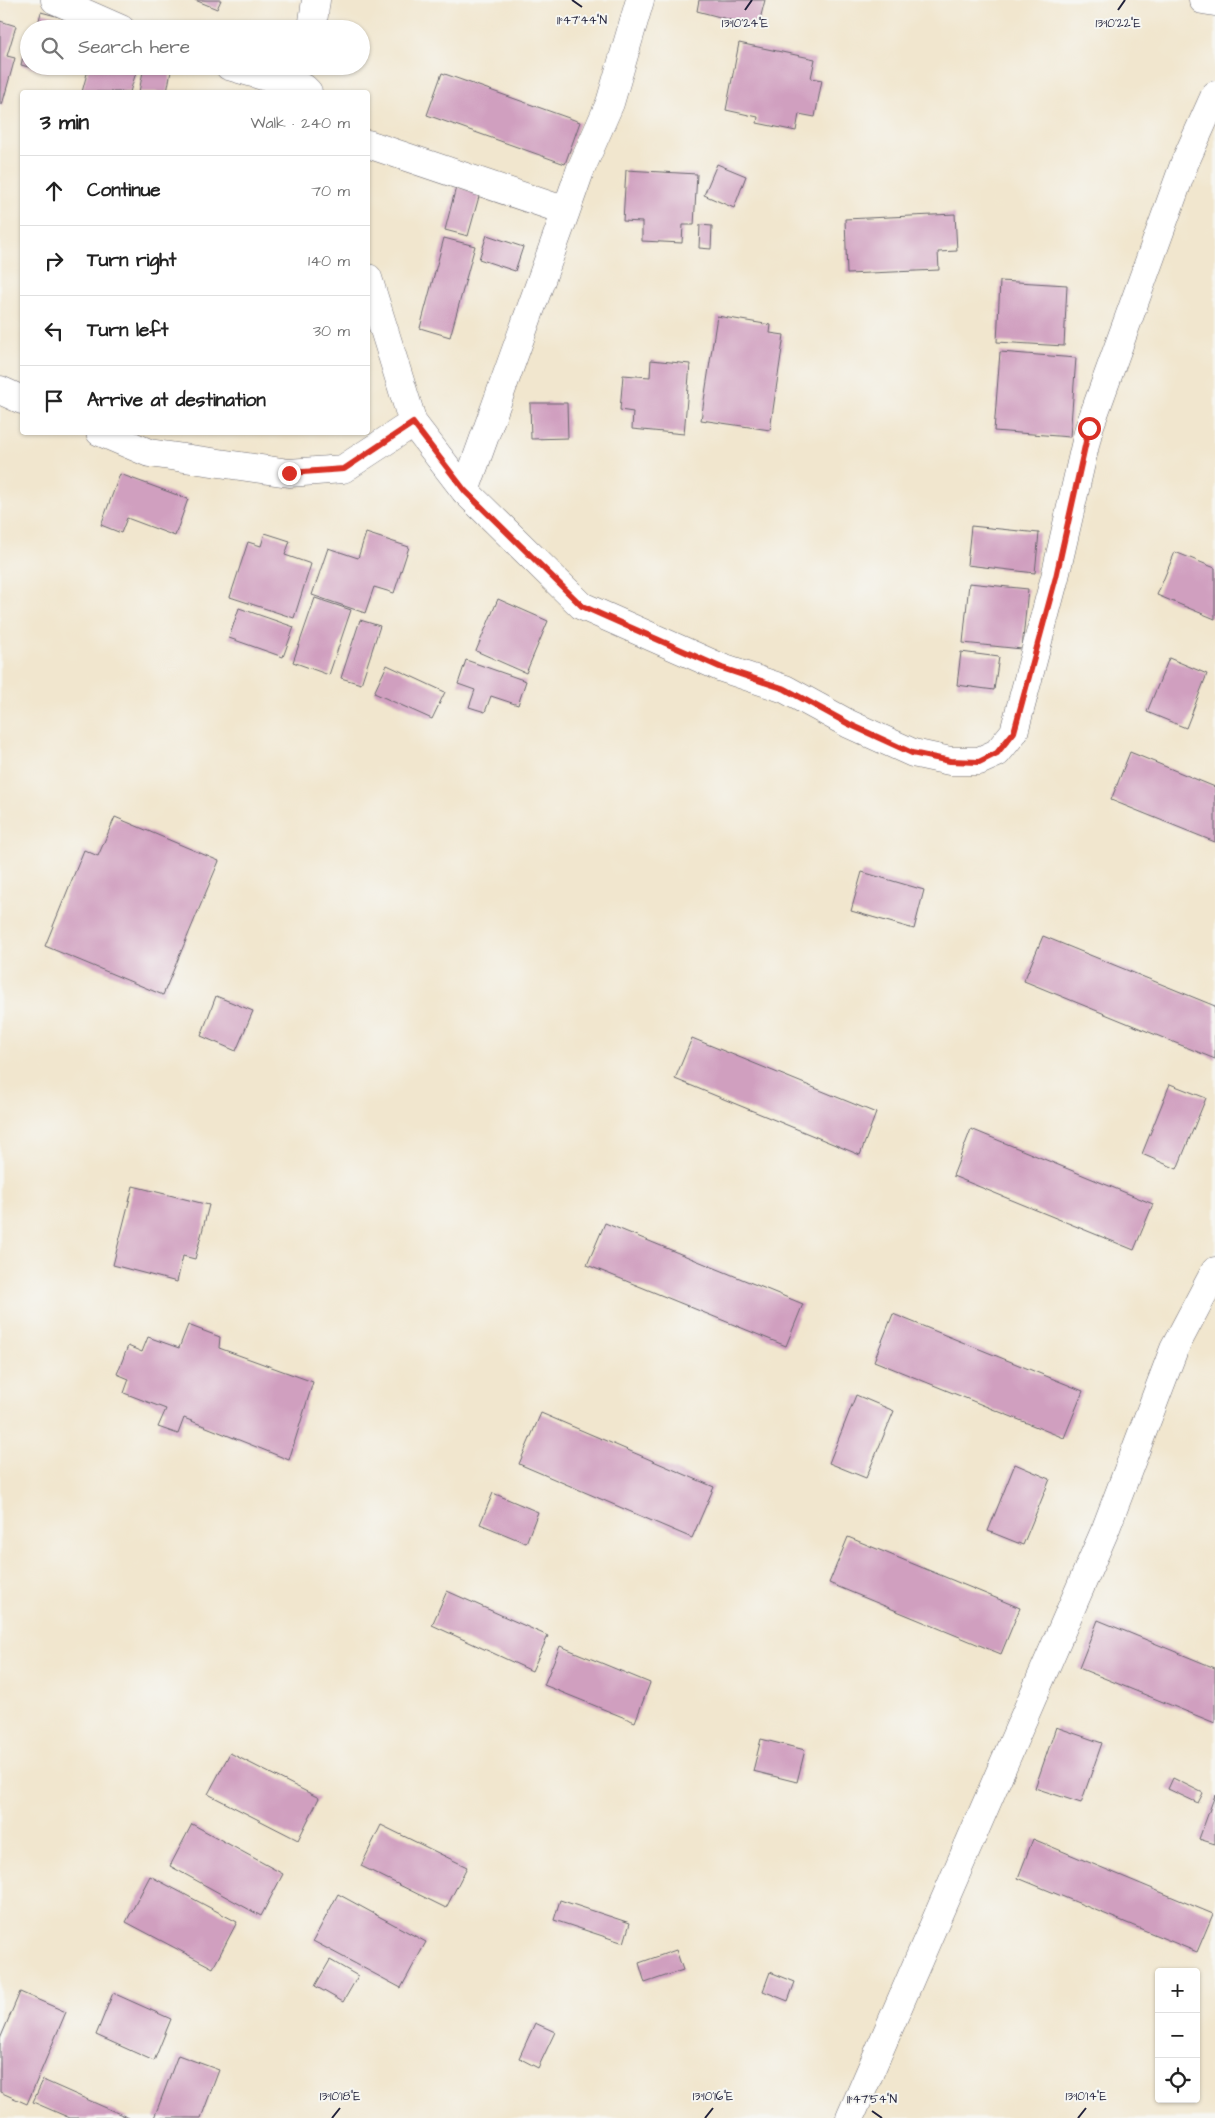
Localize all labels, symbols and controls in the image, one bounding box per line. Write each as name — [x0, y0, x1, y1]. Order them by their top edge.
text: 11°47'44"N — [557, 12, 607, 29]
text: 13°10'24"E — [722, 15, 768, 32]
text: 13°10'22"E — [1096, 15, 1141, 32]
search box — [20, 20, 370, 75]
icon: search — [38, 34, 66, 62]
text: Search here — [78, 34, 190, 61]
text: 3 min — [40, 108, 89, 137]
text: Walk · 240 m — [250, 112, 350, 134]
icon: ahead — [40, 177, 68, 205]
text: Continue — [87, 177, 161, 204]
text: 70 m — [311, 180, 350, 202]
icon: right — [40, 247, 68, 275]
text: Turn right — [87, 247, 176, 274]
text: 140 m — [308, 250, 350, 272]
icon: left — [40, 317, 68, 345]
text: Turn left — [87, 317, 168, 344]
text: 30 m — [313, 320, 350, 342]
icon: arrive — [40, 387, 68, 415]
text: Arrive at destination — [87, 387, 266, 414]
route start — [1078, 417, 1101, 440]
route end — [278, 462, 301, 485]
map controls — [1155, 1968, 1200, 2103]
button: + — [1155, 1968, 1200, 2013]
button: − — [1155, 2013, 1200, 2058]
button: locate — [1155, 2058, 1200, 2103]
text: 13°10'18"E — [320, 2088, 360, 2105]
text: 13°10'16"E — [693, 2088, 733, 2105]
text: 13°10'14"E — [1066, 2088, 1106, 2105]
text: 11°47'54"N — [847, 2091, 898, 2108]

